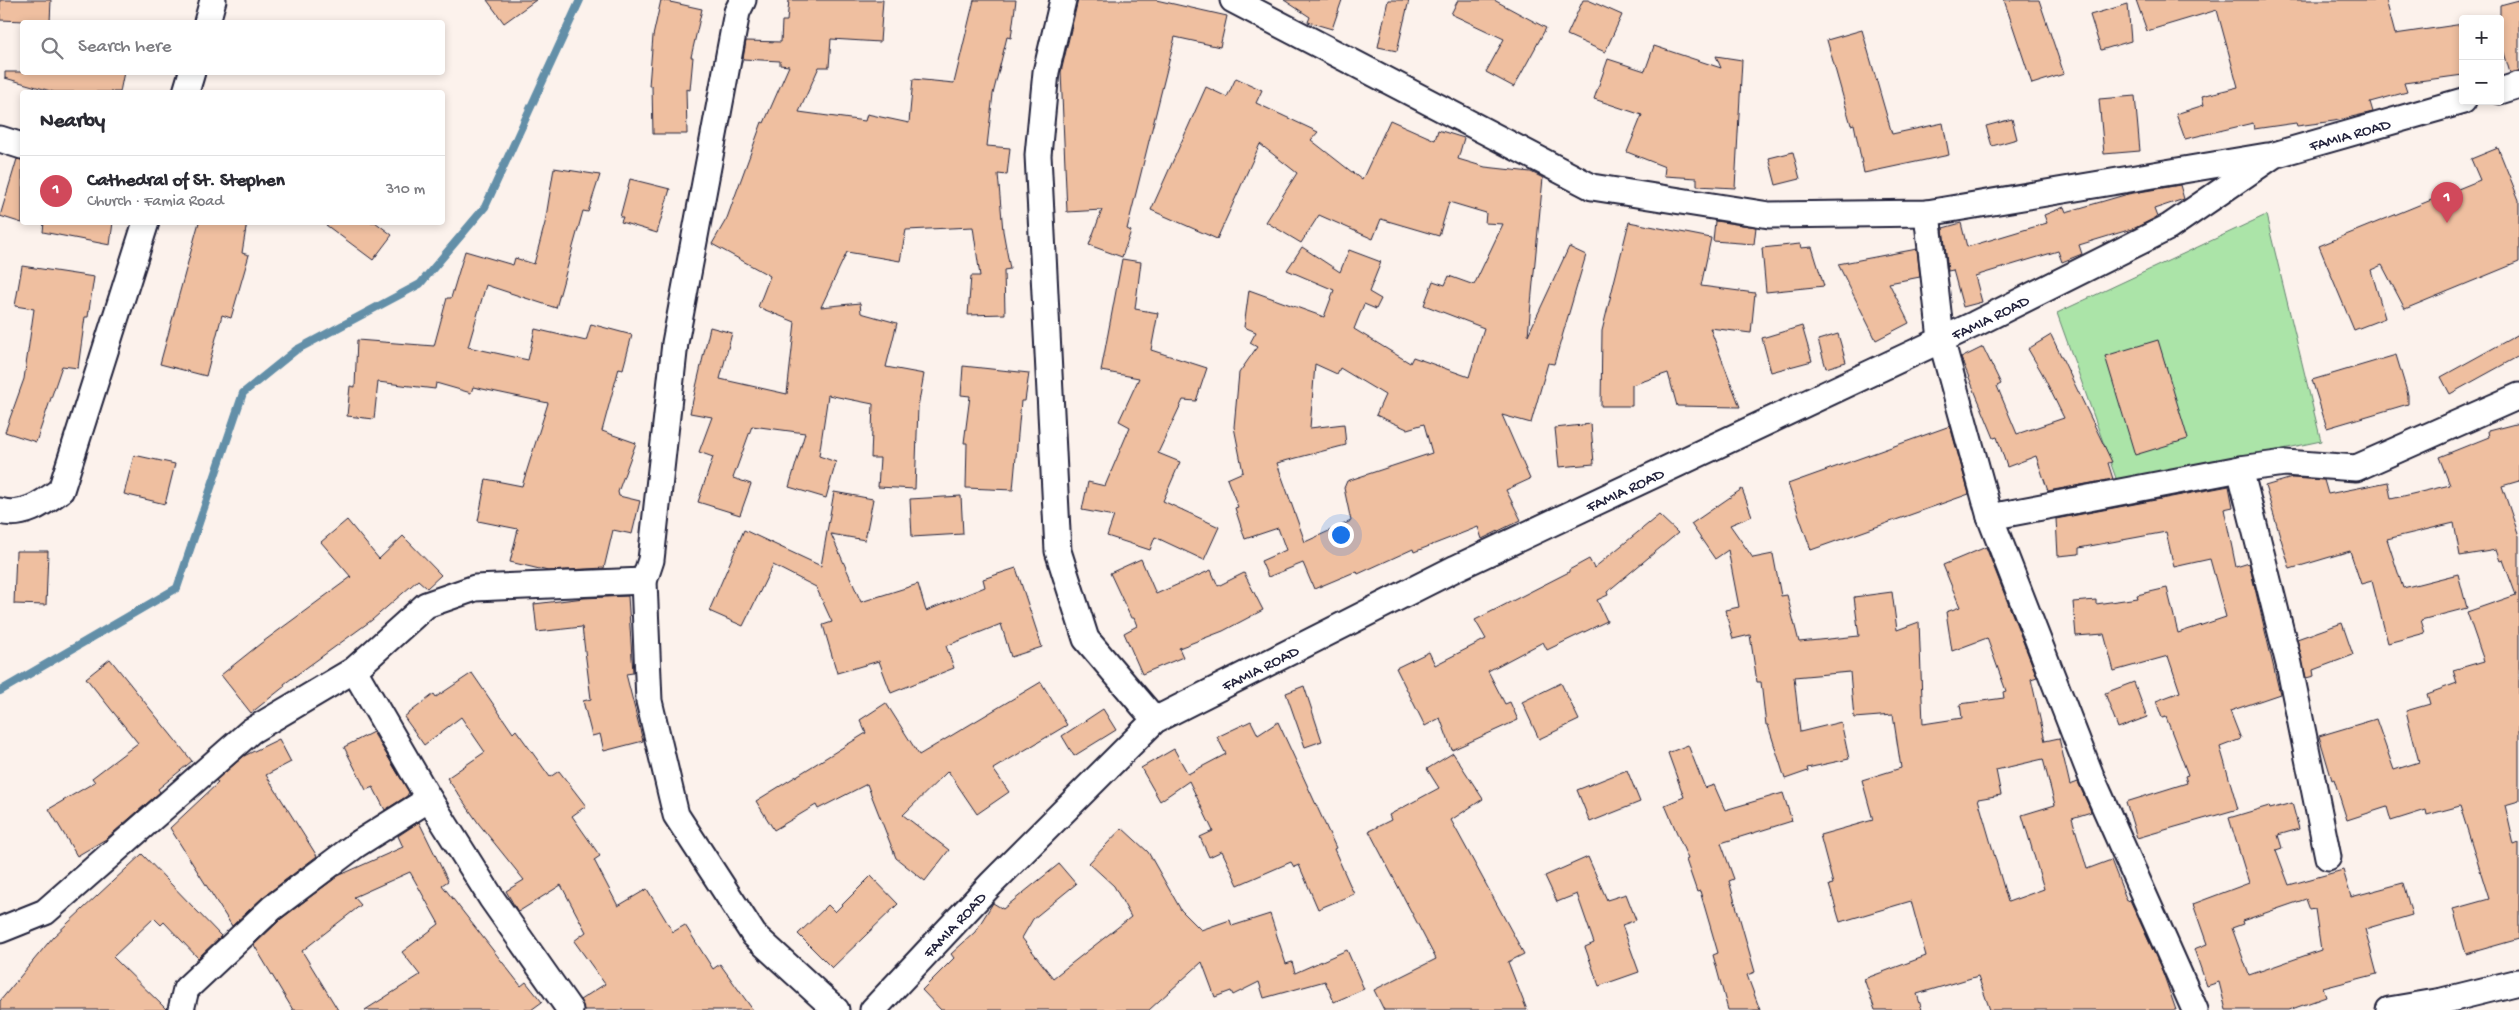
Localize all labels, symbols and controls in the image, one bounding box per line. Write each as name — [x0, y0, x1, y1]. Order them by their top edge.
map controls — [2459, 15, 2504, 105]
button: + — [2459, 15, 2504, 60]
search box — [20, 20, 445, 75]
icon: search — [38, 34, 66, 62]
text: Search here — [78, 36, 172, 59]
button: − — [2459, 60, 2504, 105]
text: Nearby — [40, 110, 105, 135]
street label: FAMIA ROAD — [2307, 116, 2394, 158]
text: Cathedral of St. Stephen — [87, 170, 285, 193]
text: 1 — [53, 181, 59, 200]
text: 310 m — [386, 181, 425, 200]
pin: 1 — [2431, 182, 2463, 223]
text: Church · Famia Road — [87, 193, 224, 212]
street label: FAMIA ROAD — [1949, 292, 2034, 347]
street label: FAMIA ROAD — [1583, 465, 1668, 519]
your location — [1328, 522, 1354, 548]
street label: FAMIA ROAD — [1219, 643, 1304, 698]
street label: FAMIA ROAD — [920, 889, 992, 964]

